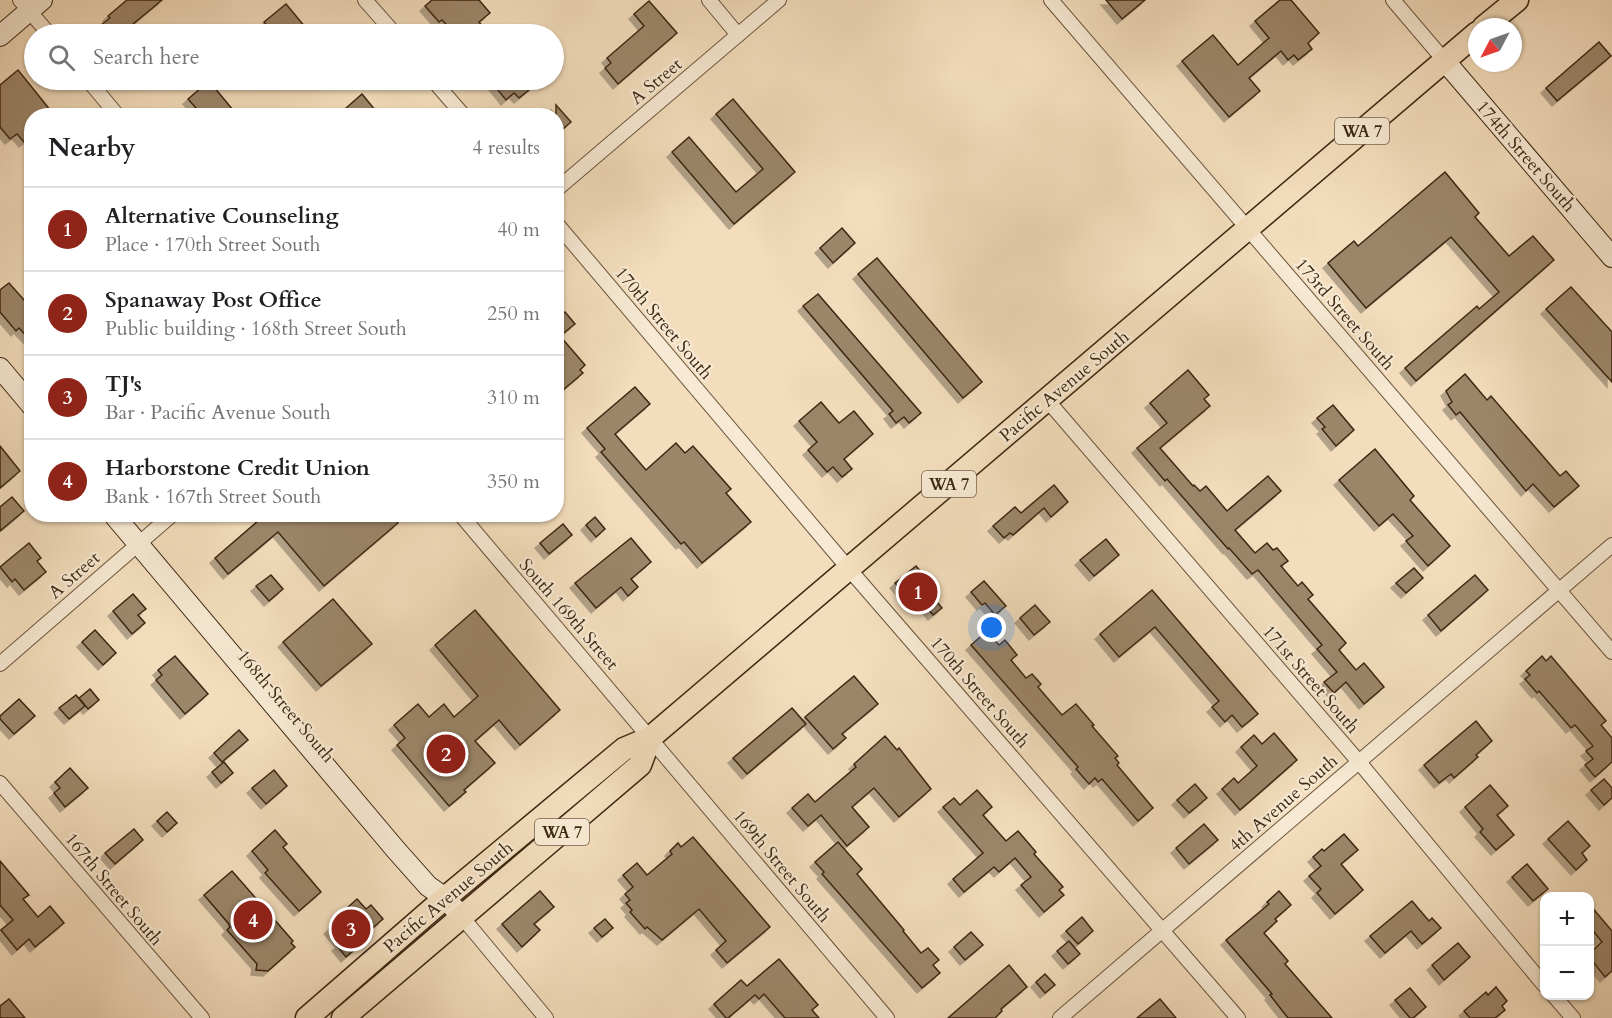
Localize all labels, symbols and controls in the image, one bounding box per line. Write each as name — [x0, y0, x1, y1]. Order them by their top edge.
north arrow — [1468, 18, 1522, 72]
search box — [24, 24, 564, 90]
icon: search — [45, 41, 78, 74]
text: Search here — [93, 42, 200, 72]
street label: A Street — [625, 52, 688, 111]
street label: 174th Street South — [1470, 95, 1581, 218]
road number: WA 7 — [1335, 118, 1389, 144]
text: Nearby — [48, 130, 136, 165]
text: 4 results — [472, 134, 540, 161]
text: Alternative Counseling — [105, 201, 339, 231]
text: 1 — [62, 216, 73, 243]
text: 40 m — [497, 216, 540, 243]
text: Place · 170th Street South — [105, 231, 321, 258]
street label: 173rd Street South — [1289, 253, 1400, 376]
street label: 170th Street South — [609, 262, 718, 385]
text: Spanaway Post Office — [105, 285, 322, 315]
text: 2 — [62, 300, 73, 327]
text: 250 m — [487, 300, 540, 327]
text: Public building · 168th Street South — [105, 315, 407, 342]
street label: Pacific Avenue South — [994, 325, 1135, 448]
text: TJ's — [105, 369, 142, 399]
text: 3 — [62, 384, 73, 411]
text: 310 m — [487, 384, 540, 411]
text: Bar · Pacific Avenue South — [105, 399, 331, 426]
text: Harborstone Credit Union — [105, 453, 370, 483]
text: 4 — [62, 468, 73, 495]
text: 350 m — [487, 468, 540, 495]
road number: WA 7 — [922, 471, 976, 497]
text: Bank · 167th Street South — [105, 483, 321, 510]
street label: A Street — [43, 546, 106, 605]
street label: South 169th Street — [513, 553, 624, 676]
pin: 1 — [898, 570, 938, 614]
your location — [977, 613, 1006, 642]
street label: 171st Street South — [1256, 620, 1365, 739]
street label: 170th Street South — [924, 631, 1035, 754]
street label: 168th Street South — [231, 645, 340, 768]
pin: 2 — [426, 732, 466, 777]
street label: 4th Avenue South — [1223, 749, 1343, 858]
street label: 169th Street South — [727, 805, 836, 928]
road number: WA 7 — [535, 819, 589, 845]
street label: 167th Street South — [59, 828, 168, 951]
street label: Pacific Avenue South — [378, 836, 519, 959]
map controls — [1540, 892, 1594, 1000]
button: + — [1540, 892, 1594, 946]
pin: 4 — [234, 898, 272, 942]
pin: 3 — [332, 906, 370, 952]
button: − — [1540, 946, 1594, 1000]

